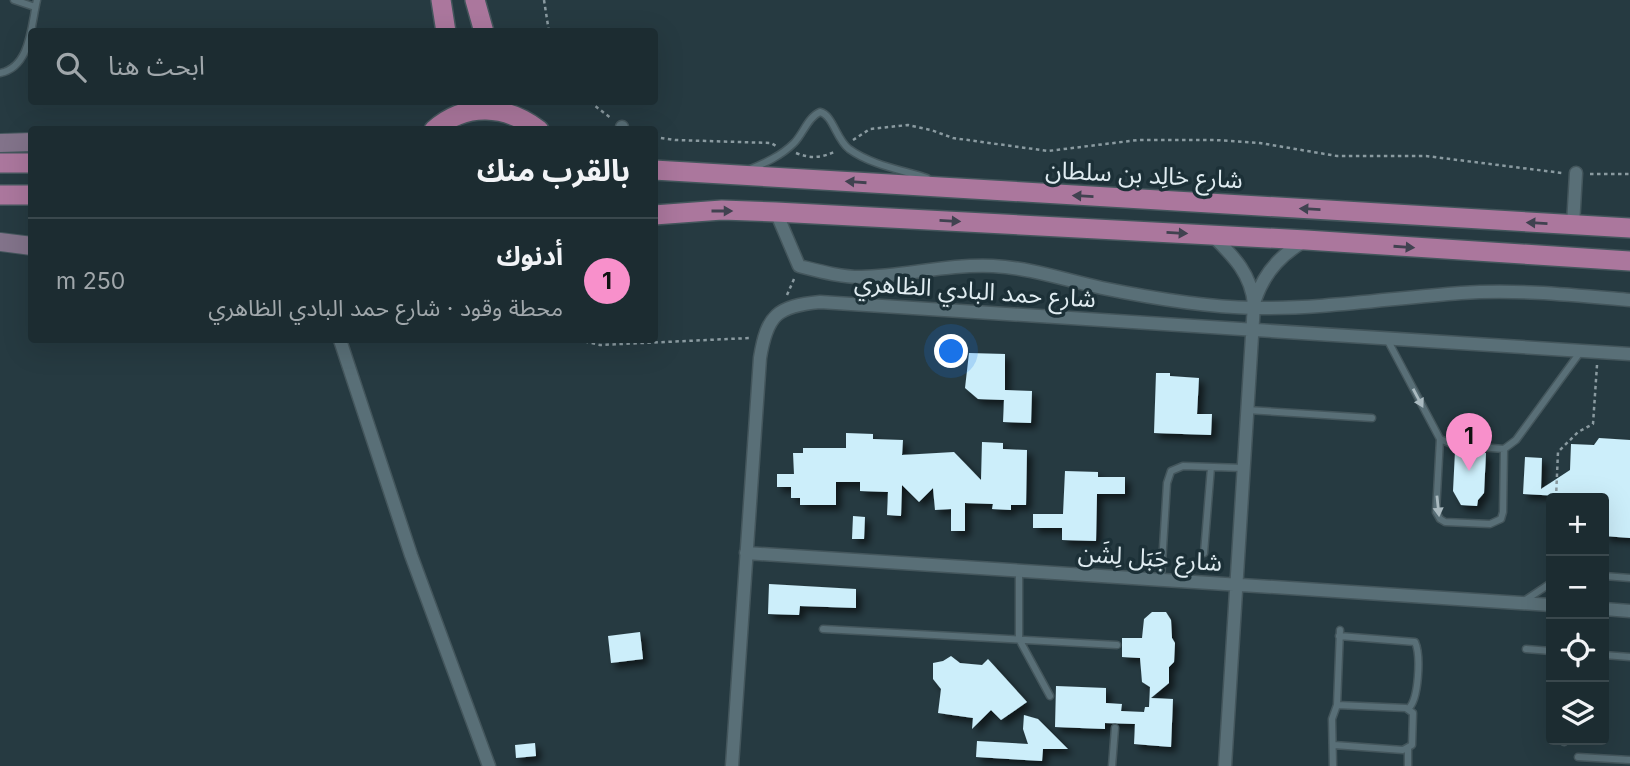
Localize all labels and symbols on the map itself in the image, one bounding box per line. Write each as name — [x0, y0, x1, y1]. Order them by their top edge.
street label: شارع خالِد بن سلطان — [1044, 155, 1243, 197]
one-way arrow — [845, 176, 867, 187]
one-way arrow — [1072, 190, 1094, 201]
one-way arrow — [1299, 204, 1321, 215]
one-way arrow — [712, 205, 734, 217]
one-way arrow — [939, 216, 961, 227]
one-way arrow — [1526, 217, 1548, 228]
one-way arrow — [1166, 228, 1188, 239]
one-way arrow — [1393, 242, 1415, 253]
street label: شارع حمد البادي الظاهري — [853, 268, 1097, 318]
your location — [934, 334, 968, 368]
one-way arrow — [1412, 388, 1424, 408]
pin: 1 — [1446, 413, 1492, 471]
one-way arrow — [1433, 495, 1444, 517]
street label: شارع جَبَل لِشَن — [1077, 538, 1223, 580]

